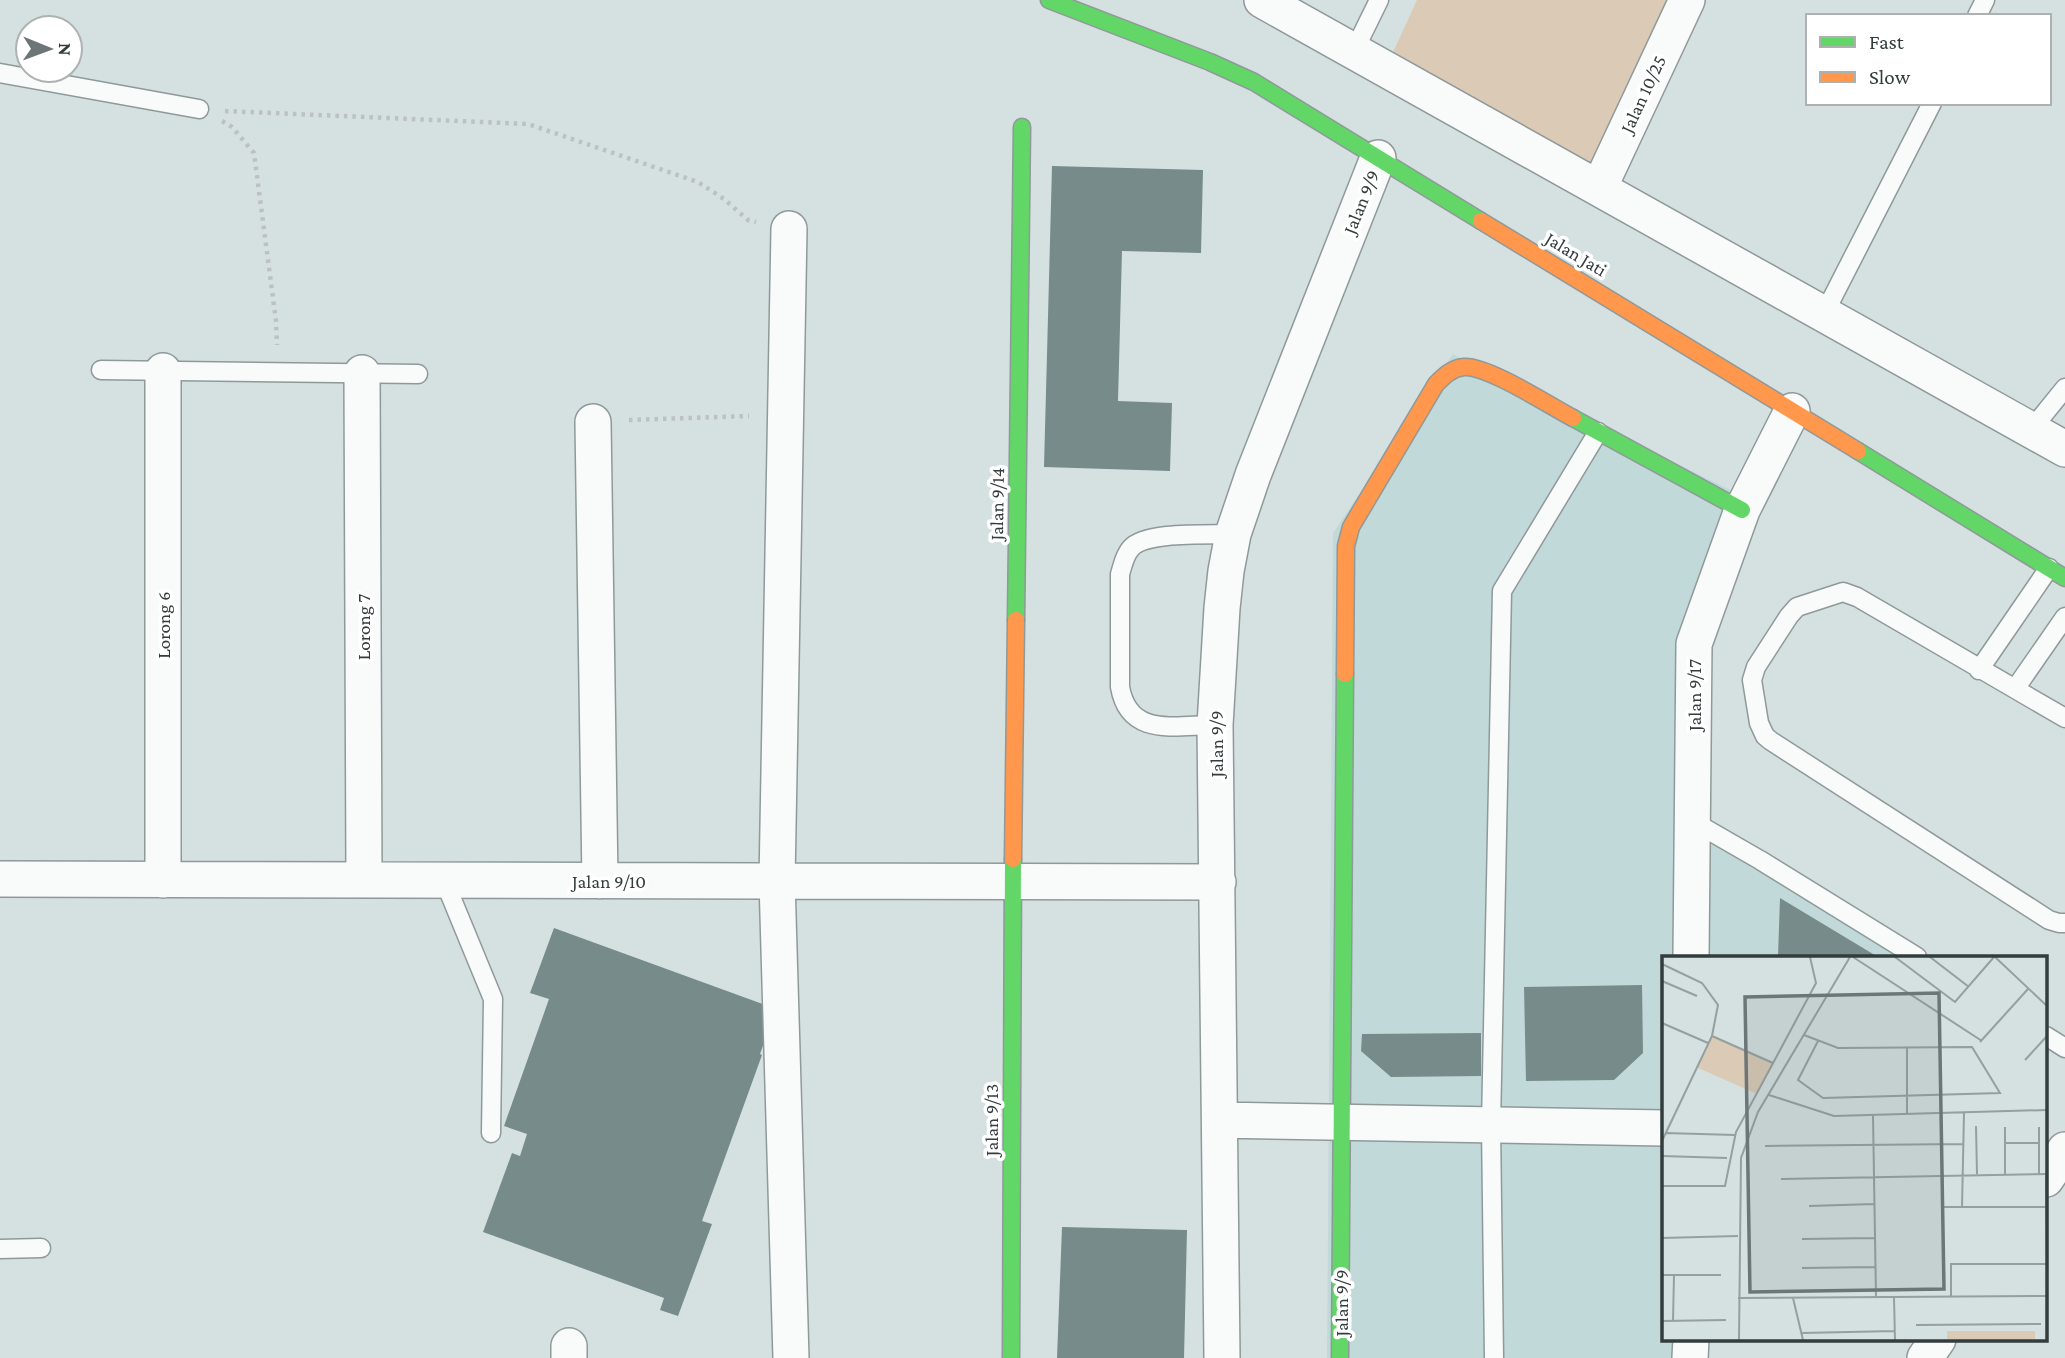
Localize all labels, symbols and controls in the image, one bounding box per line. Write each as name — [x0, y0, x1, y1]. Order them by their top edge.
north arrow — [14, 14, 84, 84]
legend — [1806, 14, 2051, 105]
text: Fast — [1869, 30, 1905, 54]
text: N — [55, 43, 76, 56]
street label: Jalan 10/25 — [1615, 52, 1670, 138]
text: Slow — [1869, 65, 1911, 89]
street label: Jalan 9/9 — [1338, 167, 1383, 239]
street label: Jalan Jati — [1540, 227, 1610, 280]
street label: Jalan 9/14 — [986, 467, 1008, 543]
street label: Lorong 6 — [153, 591, 174, 659]
street label: Lorong 7 — [353, 594, 374, 660]
street label: Jalan 9/17 — [1684, 659, 1705, 733]
street label: Jalan 9/9 — [1206, 710, 1227, 780]
street label: Jalan 9/10 — [570, 871, 646, 892]
inset map — [1662, 956, 2048, 1340]
street label: Jalan 9/13 — [981, 1084, 1002, 1158]
street label: Jalan 9/9 — [1331, 1269, 1352, 1339]

